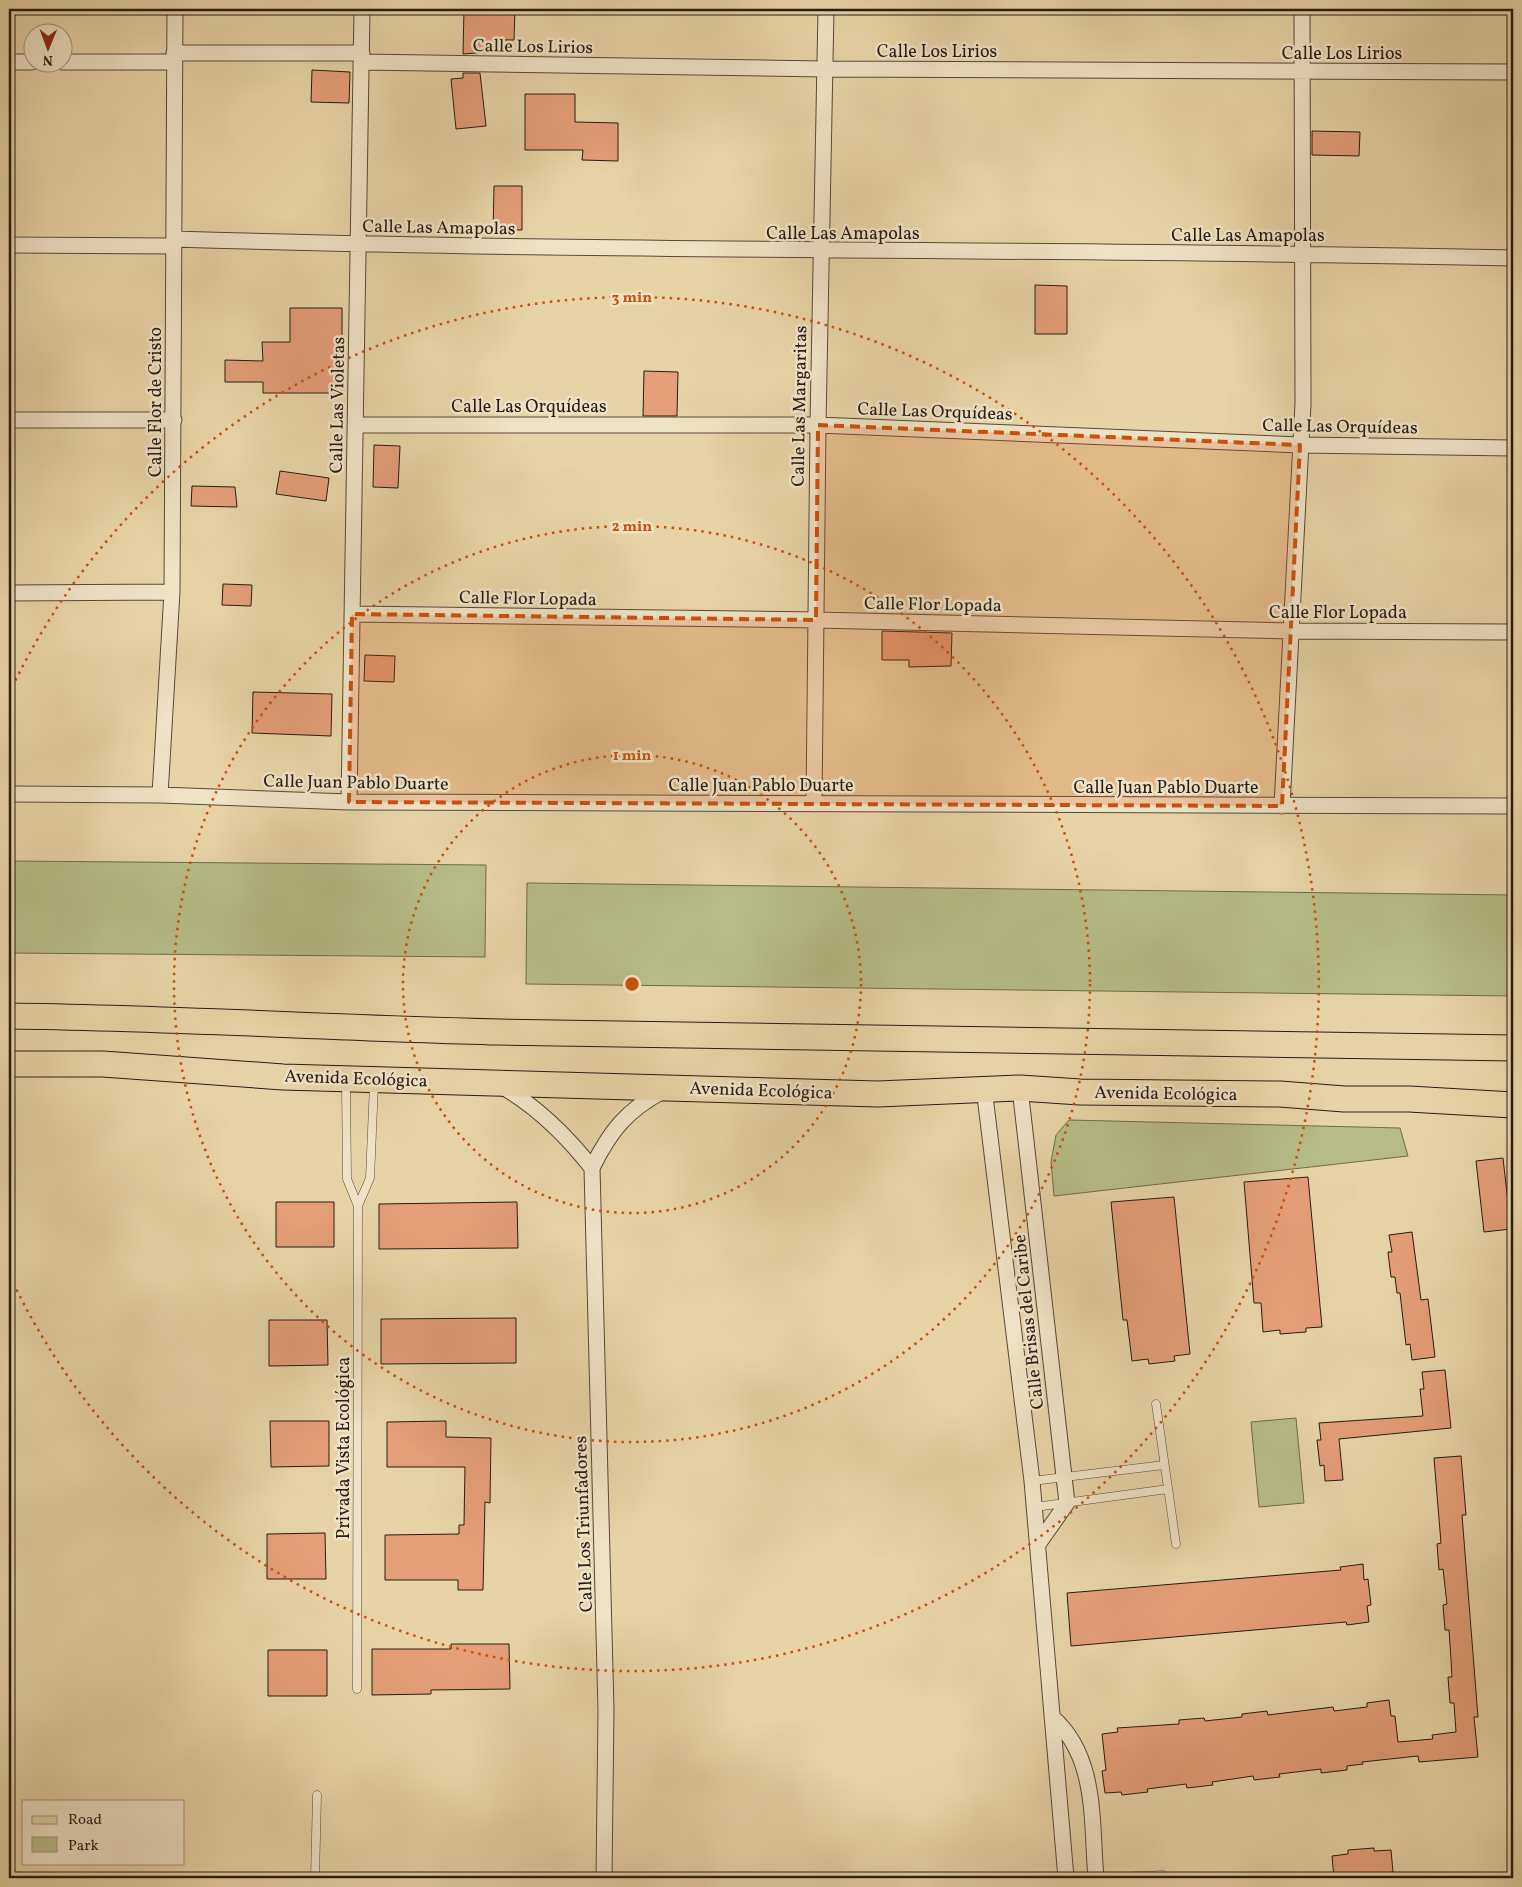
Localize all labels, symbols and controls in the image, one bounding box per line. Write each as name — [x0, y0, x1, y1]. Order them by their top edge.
north arrow — [22, 22, 72, 72]
street label: Calle Los Lirios — [473, 34, 593, 61]
street label: Calle Los Lirios — [877, 40, 997, 65]
street label: Calle Los Lirios — [1282, 42, 1402, 67]
text: N — [43, 50, 53, 69]
street label: Calle Las Amapolas — [362, 215, 516, 242]
street label: Calle Las Amapolas — [766, 222, 920, 247]
street label: Calle Las Amapolas — [1171, 224, 1325, 249]
text: 3 min — [612, 288, 652, 309]
street label: Calle Las Margaritas — [787, 325, 814, 487]
street label: Calle Flor de Cristo — [144, 327, 169, 477]
street label: Calle Las Violetas — [325, 337, 352, 474]
street label: Calle Las Orquídeas — [451, 395, 607, 420]
street label: Calle Las Orquídeas — [857, 397, 1013, 428]
street label: Calle Las Orquídeas — [1262, 414, 1418, 441]
text: 2 min — [612, 517, 652, 538]
street label: Calle Flor Lopada — [459, 586, 597, 613]
street label: Calle Flor Lopada — [864, 592, 1002, 619]
street label: Calle Flor Lopada — [1269, 601, 1407, 626]
text: 1 min — [613, 746, 651, 767]
street label: Calle Juan Pablo Duarte — [263, 769, 449, 798]
street label: Calle Juan Pablo Duarte — [668, 774, 854, 799]
street label: Calle Juan Pablo Duarte — [1073, 776, 1259, 801]
centre of rings — [623, 975, 641, 993]
street label: Avenida Ecológica — [284, 1065, 428, 1094]
street label: Avenida Ecológica — [689, 1077, 833, 1106]
street label: Avenida Ecológica — [1094, 1081, 1238, 1108]
street label: Calle Brisas del Caribe — [1008, 1233, 1051, 1410]
street label: Privada Vista Ecológica — [332, 1357, 357, 1539]
street label: Calle Los Triunfadores — [569, 1435, 600, 1612]
legend — [22, 1800, 185, 1864]
text: Road — [68, 1810, 102, 1831]
text: Park — [68, 1836, 99, 1857]

